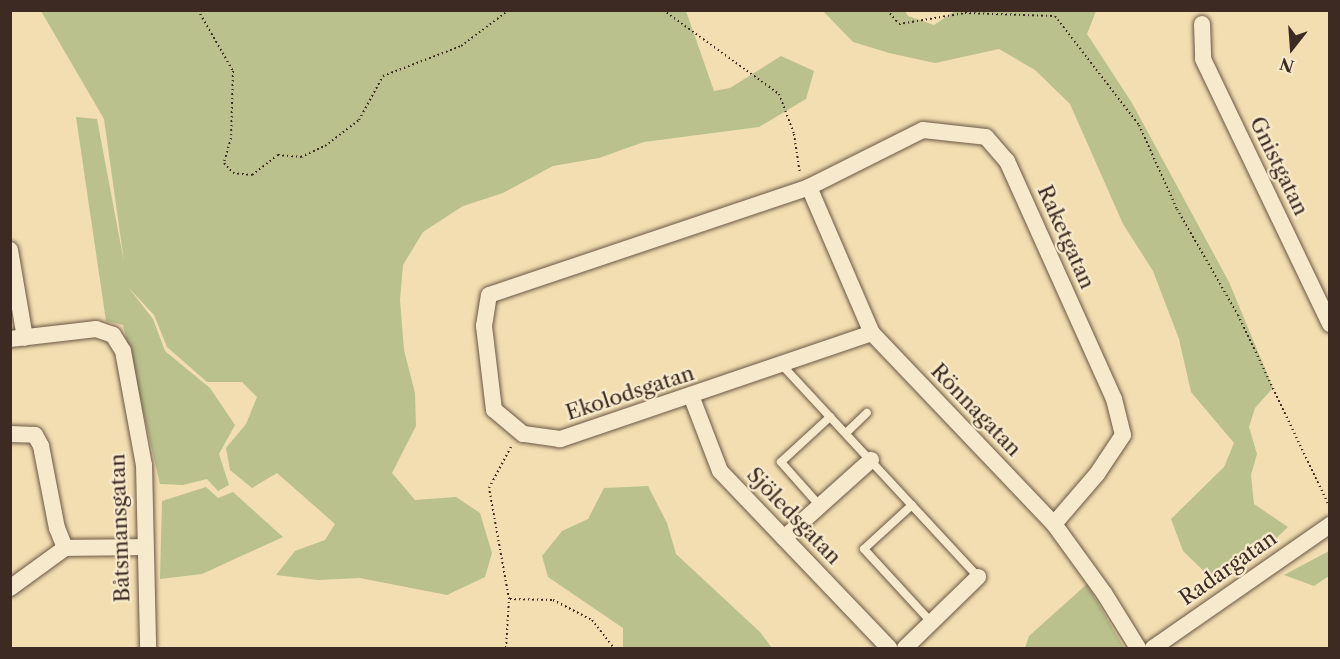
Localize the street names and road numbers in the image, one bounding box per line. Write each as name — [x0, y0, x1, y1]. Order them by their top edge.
street label: Gnistgatan — [1244, 113, 1314, 219]
street label: Raketgatan — [1032, 181, 1100, 293]
street label: Rönnagatan — [926, 358, 1026, 462]
street label: Ekolodsgatan — [563, 360, 697, 426]
street label: Båtsmansgatan — [105, 453, 135, 603]
street label: Sjöledsgatan — [742, 462, 846, 570]
street label: Radargatan — [1175, 525, 1281, 611]

